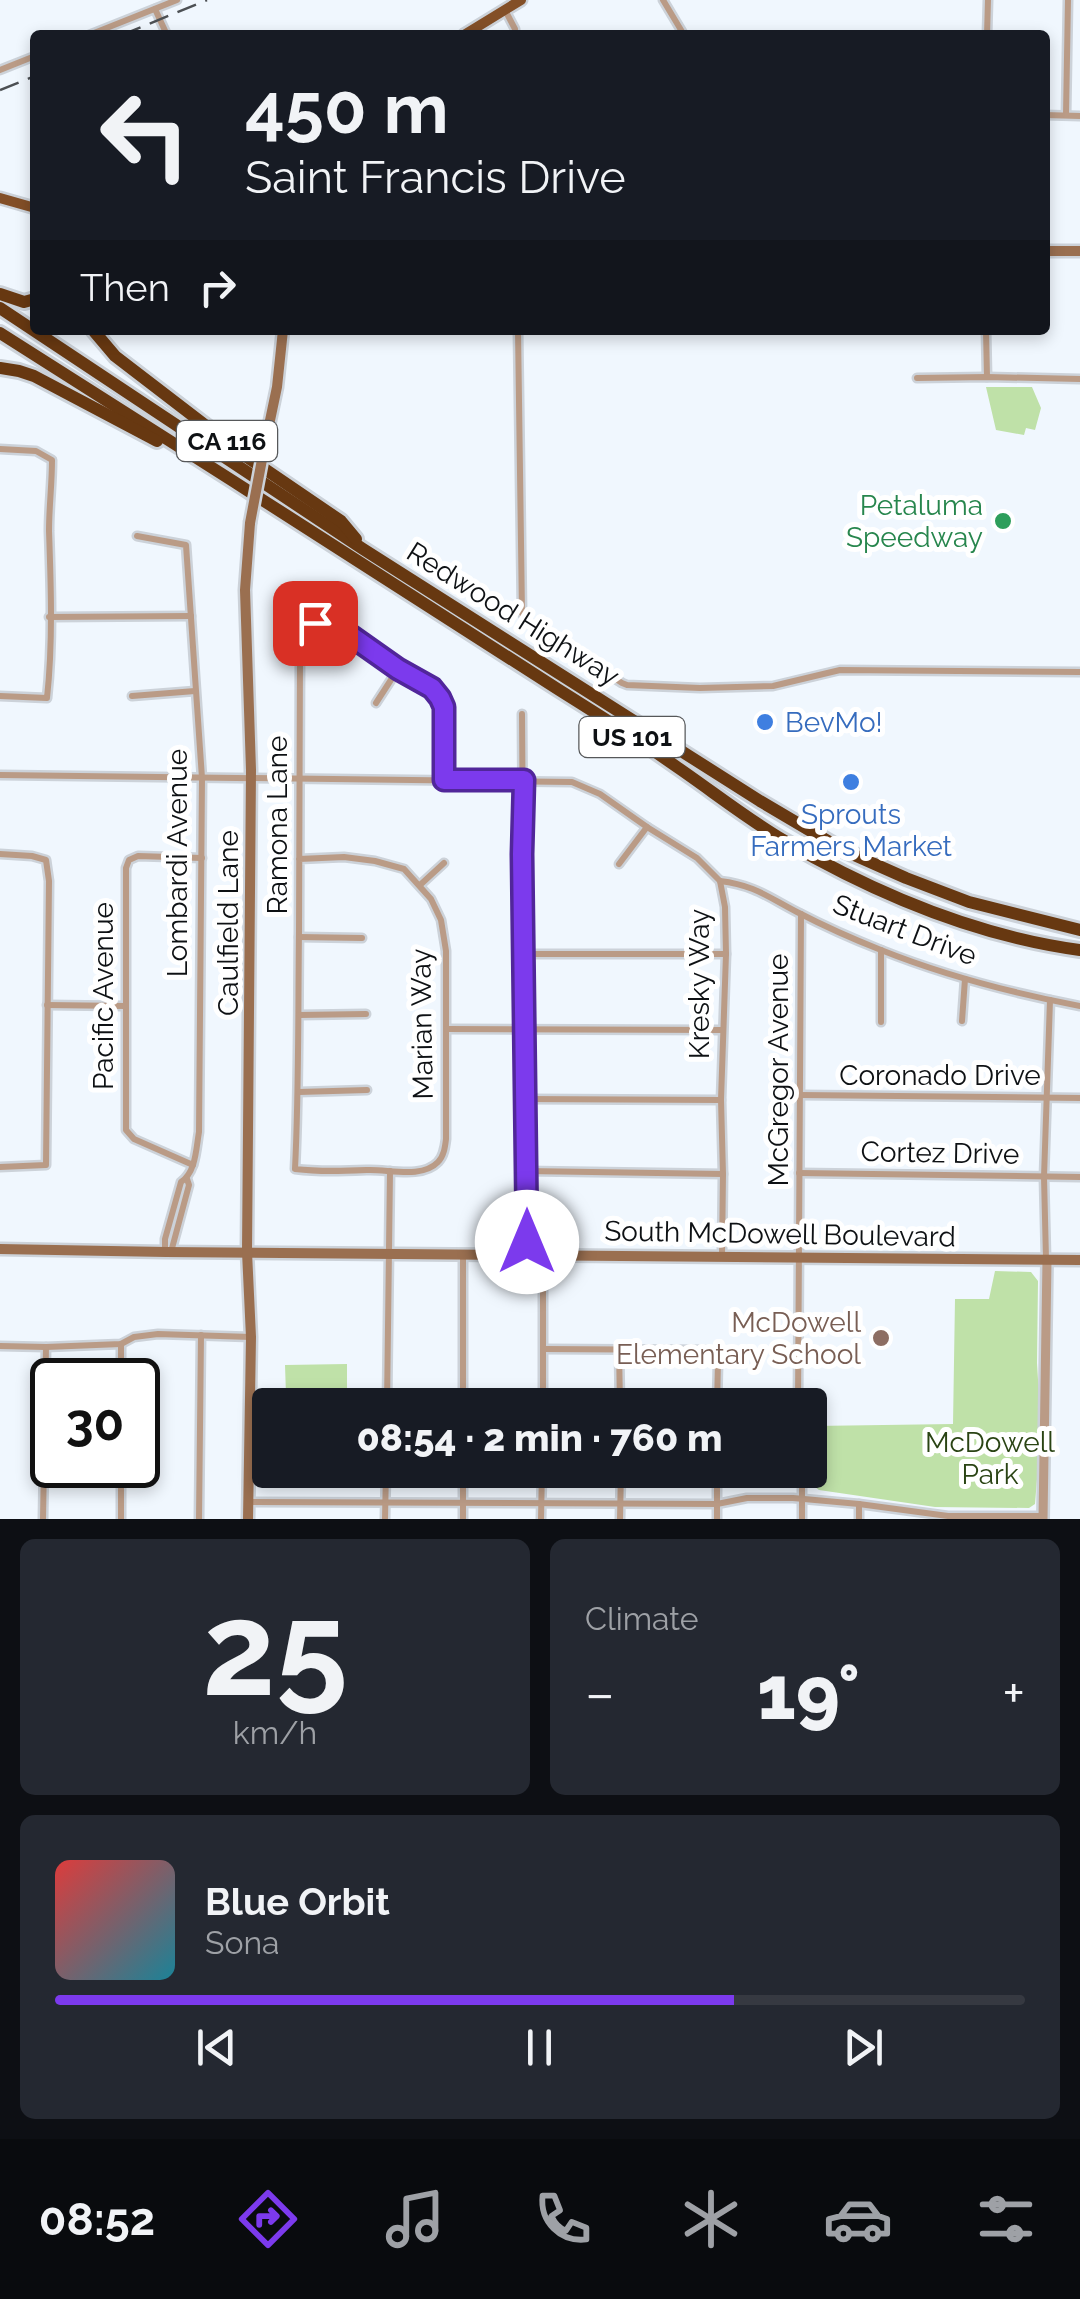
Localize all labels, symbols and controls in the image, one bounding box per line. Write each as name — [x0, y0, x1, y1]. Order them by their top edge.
text: 450 m — [245, 67, 449, 149]
icon: left — [80, 70, 210, 200]
text: Saint Francis Drive — [245, 151, 626, 204]
icon: right — [190, 260, 245, 315]
text: Then — [80, 265, 170, 310]
road number: CA 116 — [177, 421, 277, 461]
place label: Petaluma Speedway — [846, 489, 983, 554]
marker: Petaluma Speedway — [992, 510, 1014, 532]
street label: Redwood Highway — [401, 535, 625, 693]
pin — [273, 581, 358, 666]
icon: arrive — [288, 596, 343, 651]
place label: BevMo! — [785, 706, 883, 739]
marker: BevMo! — [754, 711, 776, 733]
road number: US 101 — [580, 717, 684, 757]
street label: Ramona Lane — [261, 736, 294, 914]
street label: Lombardi Avenue — [161, 749, 194, 977]
marker: Sprouts Farmers Market — [840, 771, 862, 793]
place label: Sprouts Farmers Market — [750, 798, 952, 863]
street label: Caulfield Lane — [212, 830, 245, 1016]
street label: Stuart Drive — [829, 888, 981, 972]
street label: Pacific Avenue — [87, 902, 120, 1090]
street label: Kresky Way — [683, 909, 716, 1059]
street label: Marian Way — [404, 948, 440, 1100]
street label: McGregor Avenue — [762, 953, 795, 1187]
street label: Coronado Drive — [839, 1059, 1041, 1092]
street label: Cortez Drive — [860, 1135, 1020, 1171]
position arrow — [475, 1190, 579, 1294]
street label: South McDowell Boulevard — [604, 1214, 956, 1254]
place label: McDowell Elementary School — [616, 1306, 861, 1371]
marker: McDowell Elementary School — [870, 1327, 892, 1349]
speed limit sign: 30 — [30, 1358, 160, 1488]
text: 08:54 · 2 min · 760 m — [356, 1415, 723, 1460]
park label: McDowell Park — [925, 1426, 1055, 1491]
text: 25 — [202, 1573, 348, 1725]
text: Climate — [585, 1600, 699, 1637]
text: 19° — [757, 1648, 860, 1737]
text: − — [585, 1661, 615, 1726]
text: + — [1002, 1661, 1025, 1726]
text: km/h — [233, 1714, 317, 1751]
text: Blue Orbit — [205, 1879, 390, 1924]
text: Sona — [205, 1924, 280, 1961]
icon: previous — [189, 2020, 244, 2075]
icon: pause — [512, 2020, 567, 2075]
icon: next — [836, 2020, 891, 2075]
icon: directions — [233, 2184, 303, 2254]
icon: music — [380, 2184, 450, 2254]
icon: phone — [528, 2184, 598, 2254]
icon: climate — [676, 2184, 746, 2254]
icon: car — [823, 2184, 893, 2254]
icon: filters — [971, 2184, 1041, 2254]
text: 08:52 — [39, 2193, 155, 2246]

